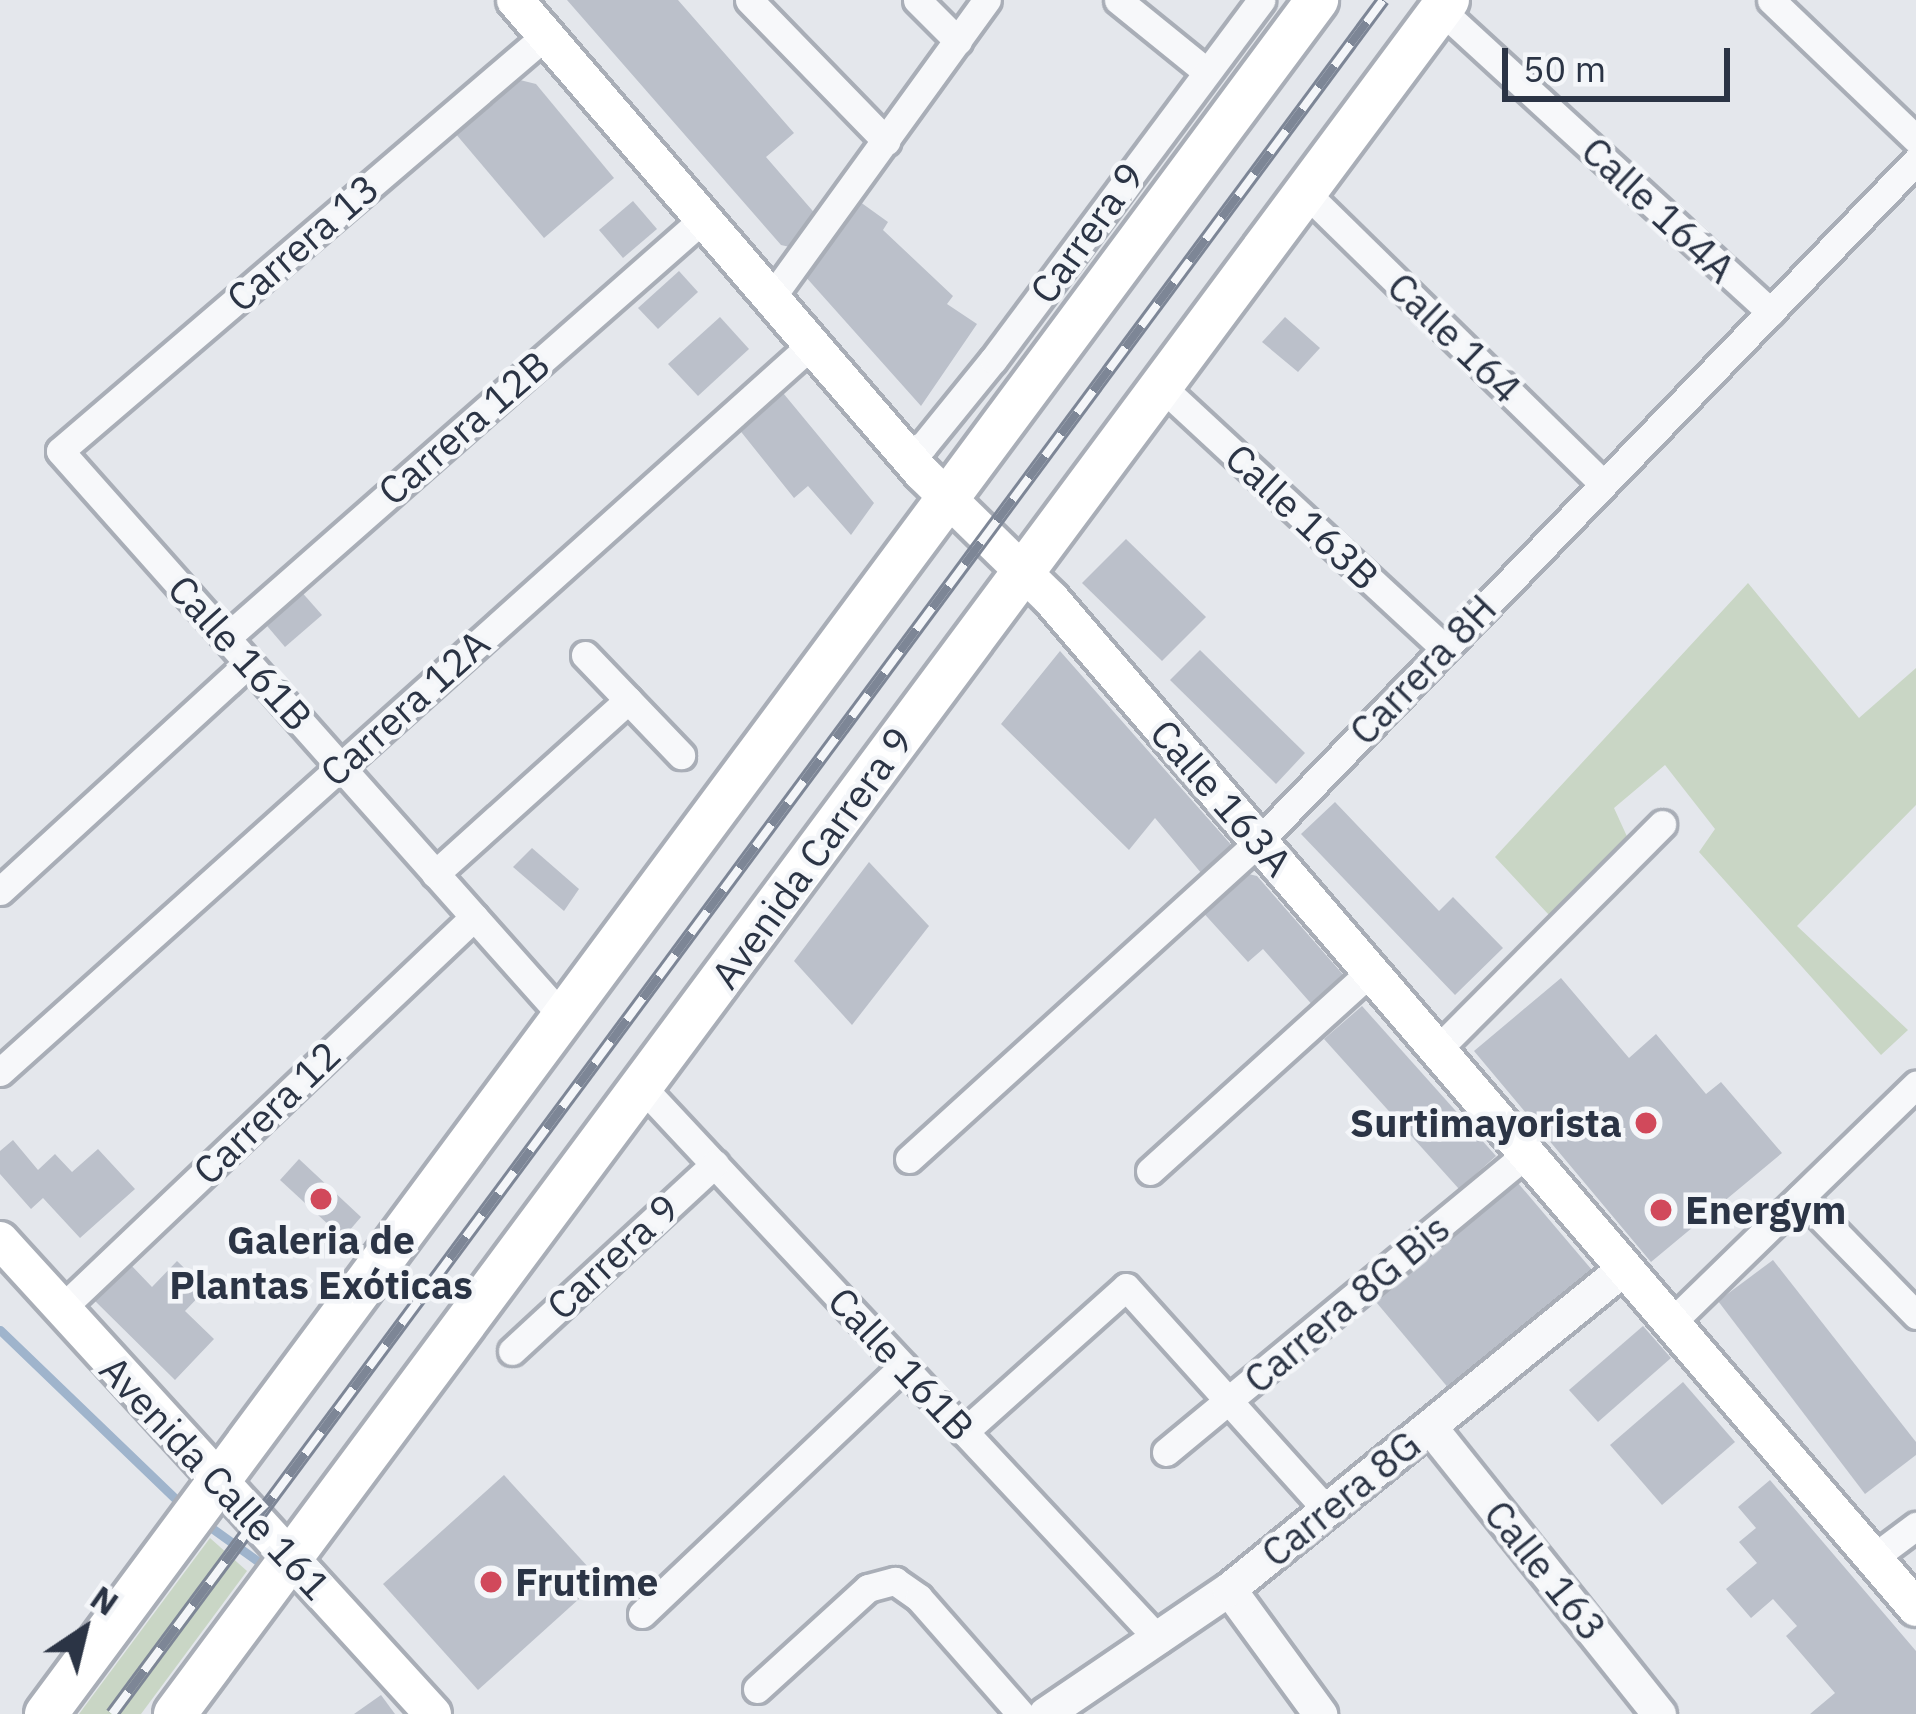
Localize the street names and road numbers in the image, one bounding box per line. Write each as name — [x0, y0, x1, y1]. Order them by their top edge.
street label: Calle 164A — [1572, 127, 1744, 293]
street label: Carrera 9 — [1020, 154, 1154, 312]
street label: Carrera 13 — [218, 164, 388, 322]
street label: Calle 164 — [1378, 263, 1530, 413]
street label: Carrera 12B — [369, 341, 559, 515]
street label: Calle 163B — [1216, 434, 1388, 600]
street label: Calle 161B — [158, 566, 322, 740]
street label: Carrera 8H — [1340, 585, 1506, 755]
street label: Carrera 12A — [311, 620, 499, 796]
street label: Calle 163A — [1140, 710, 1302, 886]
street label: Avenida Carrera 9 — [702, 718, 922, 998]
street label: Carrera 12 — [184, 1032, 350, 1194]
street label: Carrera 9 — [538, 1184, 688, 1330]
street label: Carrera 8G Bis — [1235, 1205, 1459, 1403]
street label: Calle 161B — [818, 1278, 984, 1450]
street label: Avenida Calle 161 — [90, 1347, 340, 1609]
street label: Carrera 8G — [1253, 1421, 1429, 1577]
street label: Calle 163 — [1474, 1491, 1616, 1651]

